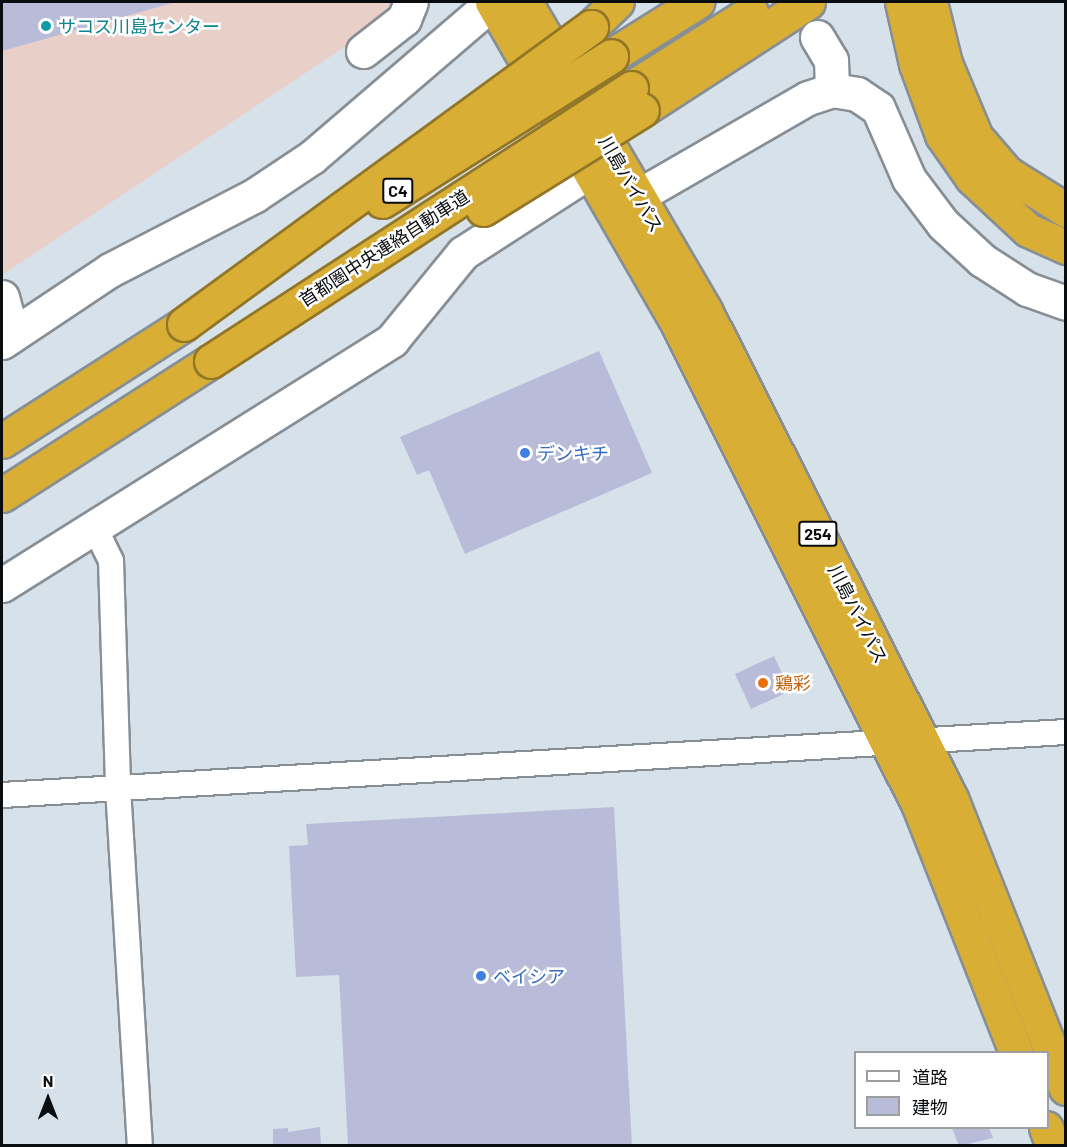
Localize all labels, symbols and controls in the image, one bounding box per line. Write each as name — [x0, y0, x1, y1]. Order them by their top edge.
place label: サコス川島センター — [58, 15, 220, 37]
marker: サコス川島センター — [39, 19, 53, 33]
street label: 川島バイパス — [595, 132, 667, 236]
road number: C4 — [382, 178, 414, 204]
street label: 首都圏中央連絡自動車道 — [295, 185, 473, 311]
place label: デンキチ — [537, 442, 609, 464]
marker: デンキチ — [518, 446, 532, 460]
road number: 254 — [797, 521, 839, 547]
street label: 川島バイパス — [824, 561, 892, 667]
place label: 鶏彩 — [775, 672, 811, 694]
marker: 鶏彩 — [756, 676, 770, 690]
place label: ベイシア — [493, 965, 565, 987]
marker: ベイシア — [474, 969, 488, 983]
legend — [854, 1051, 1049, 1129]
text: 道路 — [912, 1066, 948, 1088]
north arrow — [18, 1069, 78, 1129]
text: N — [43, 1071, 53, 1090]
text: 建物 — [912, 1096, 948, 1118]

